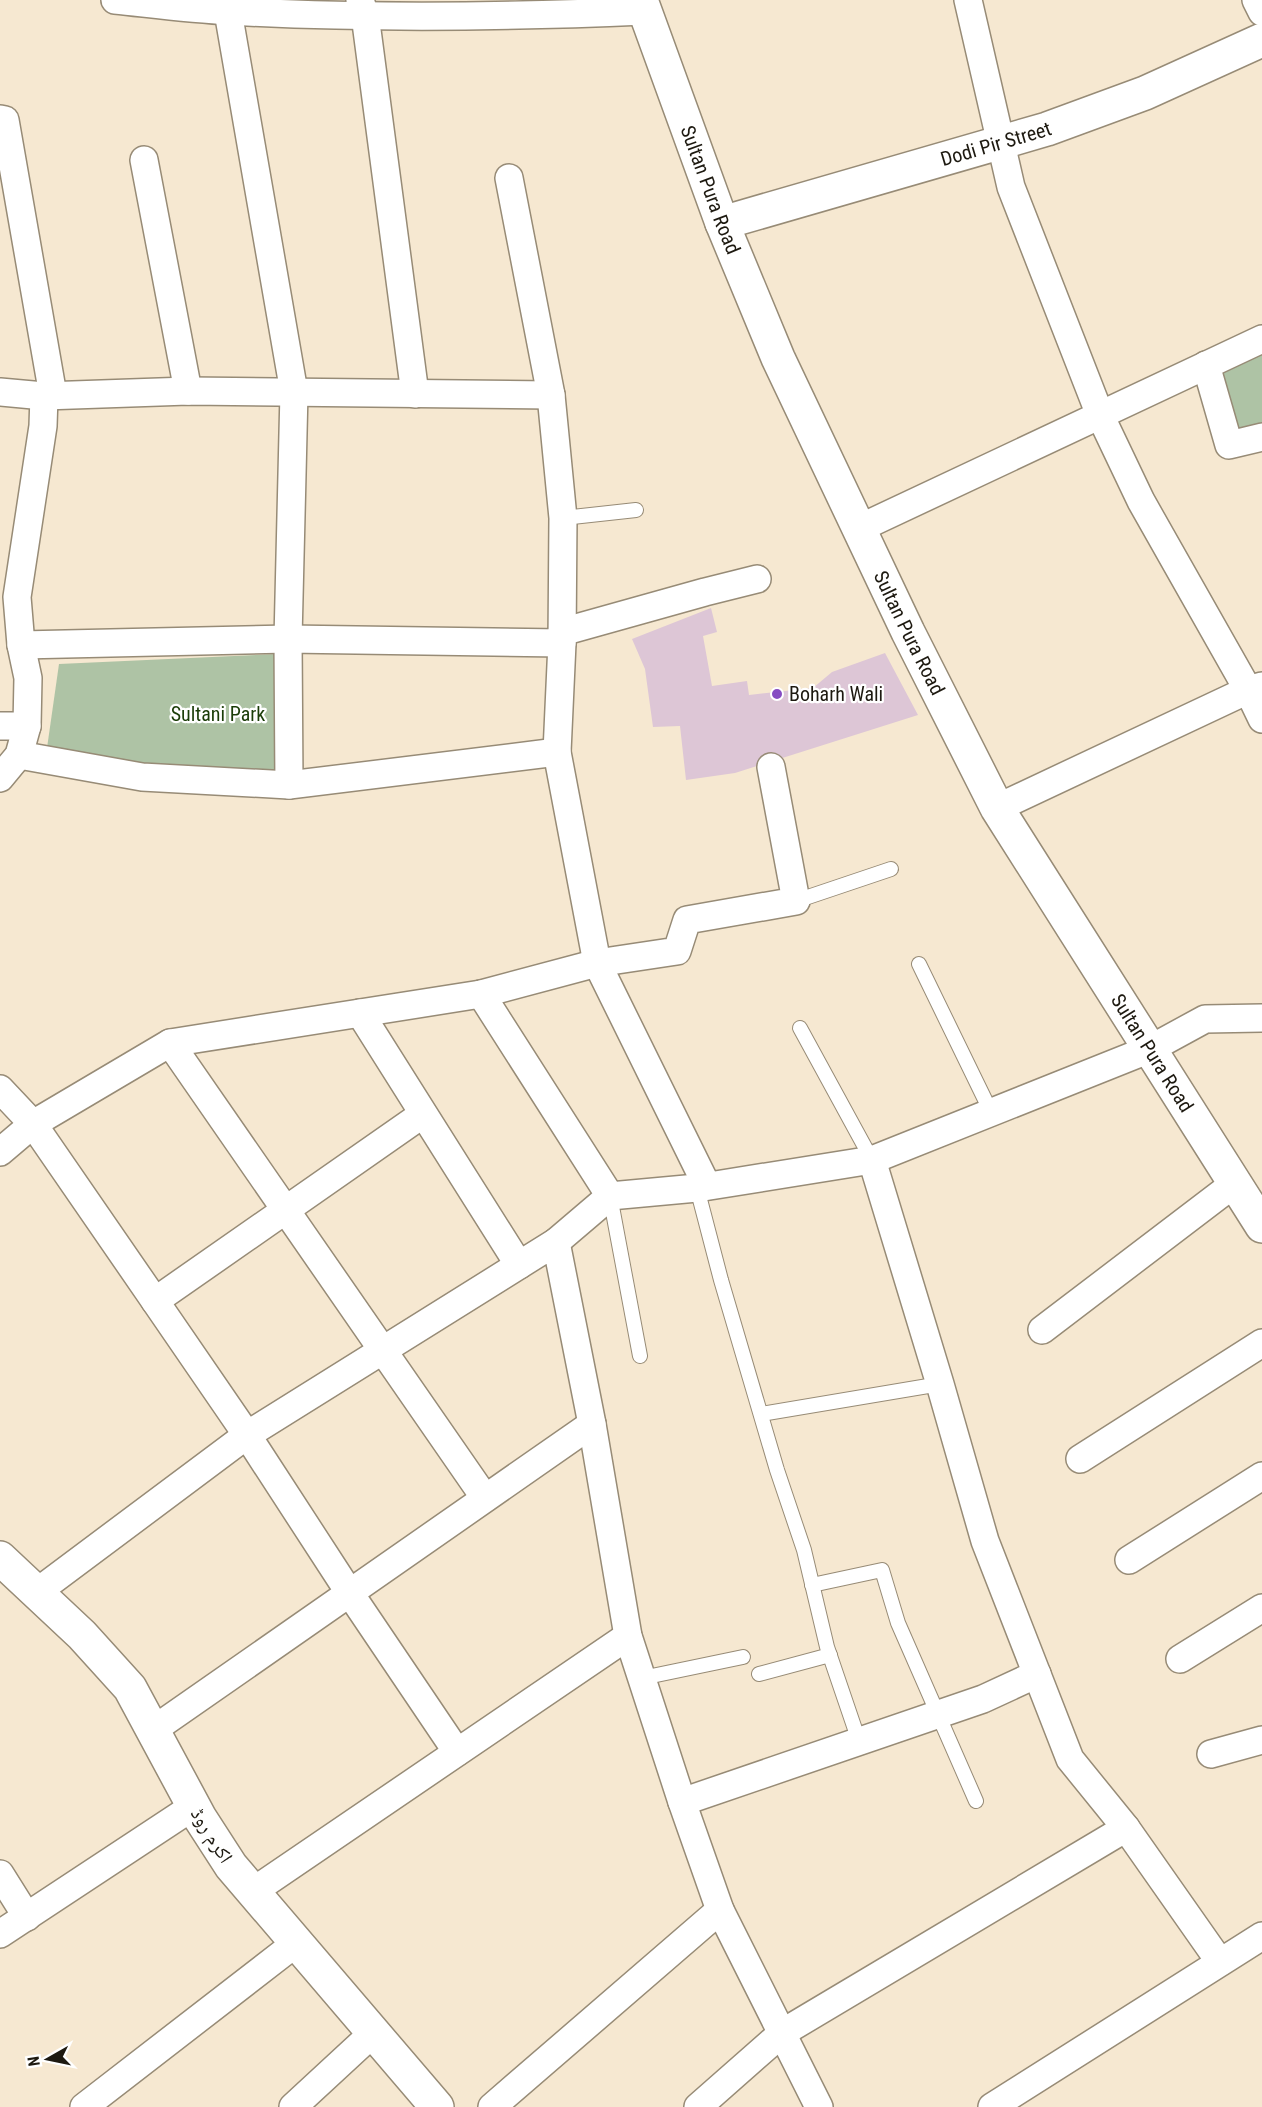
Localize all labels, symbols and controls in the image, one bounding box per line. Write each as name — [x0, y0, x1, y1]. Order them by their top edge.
street label: Dodi Pir Street — [938, 116, 1055, 171]
street label: Sultan Pura Road — [676, 122, 745, 258]
street label: Sultan Pura Road — [869, 567, 950, 699]
place label: Boharh Wali — [789, 682, 883, 706]
marker: Boharh Wali — [770, 687, 784, 701]
park label: Sultani Park — [171, 702, 265, 726]
street label: Sultan Pura Road — [1106, 989, 1199, 1117]
street label: اکرم روڈ — [184, 1803, 238, 1868]
north arrow — [18, 2029, 78, 2089]
text: N — [24, 2055, 44, 2068]

